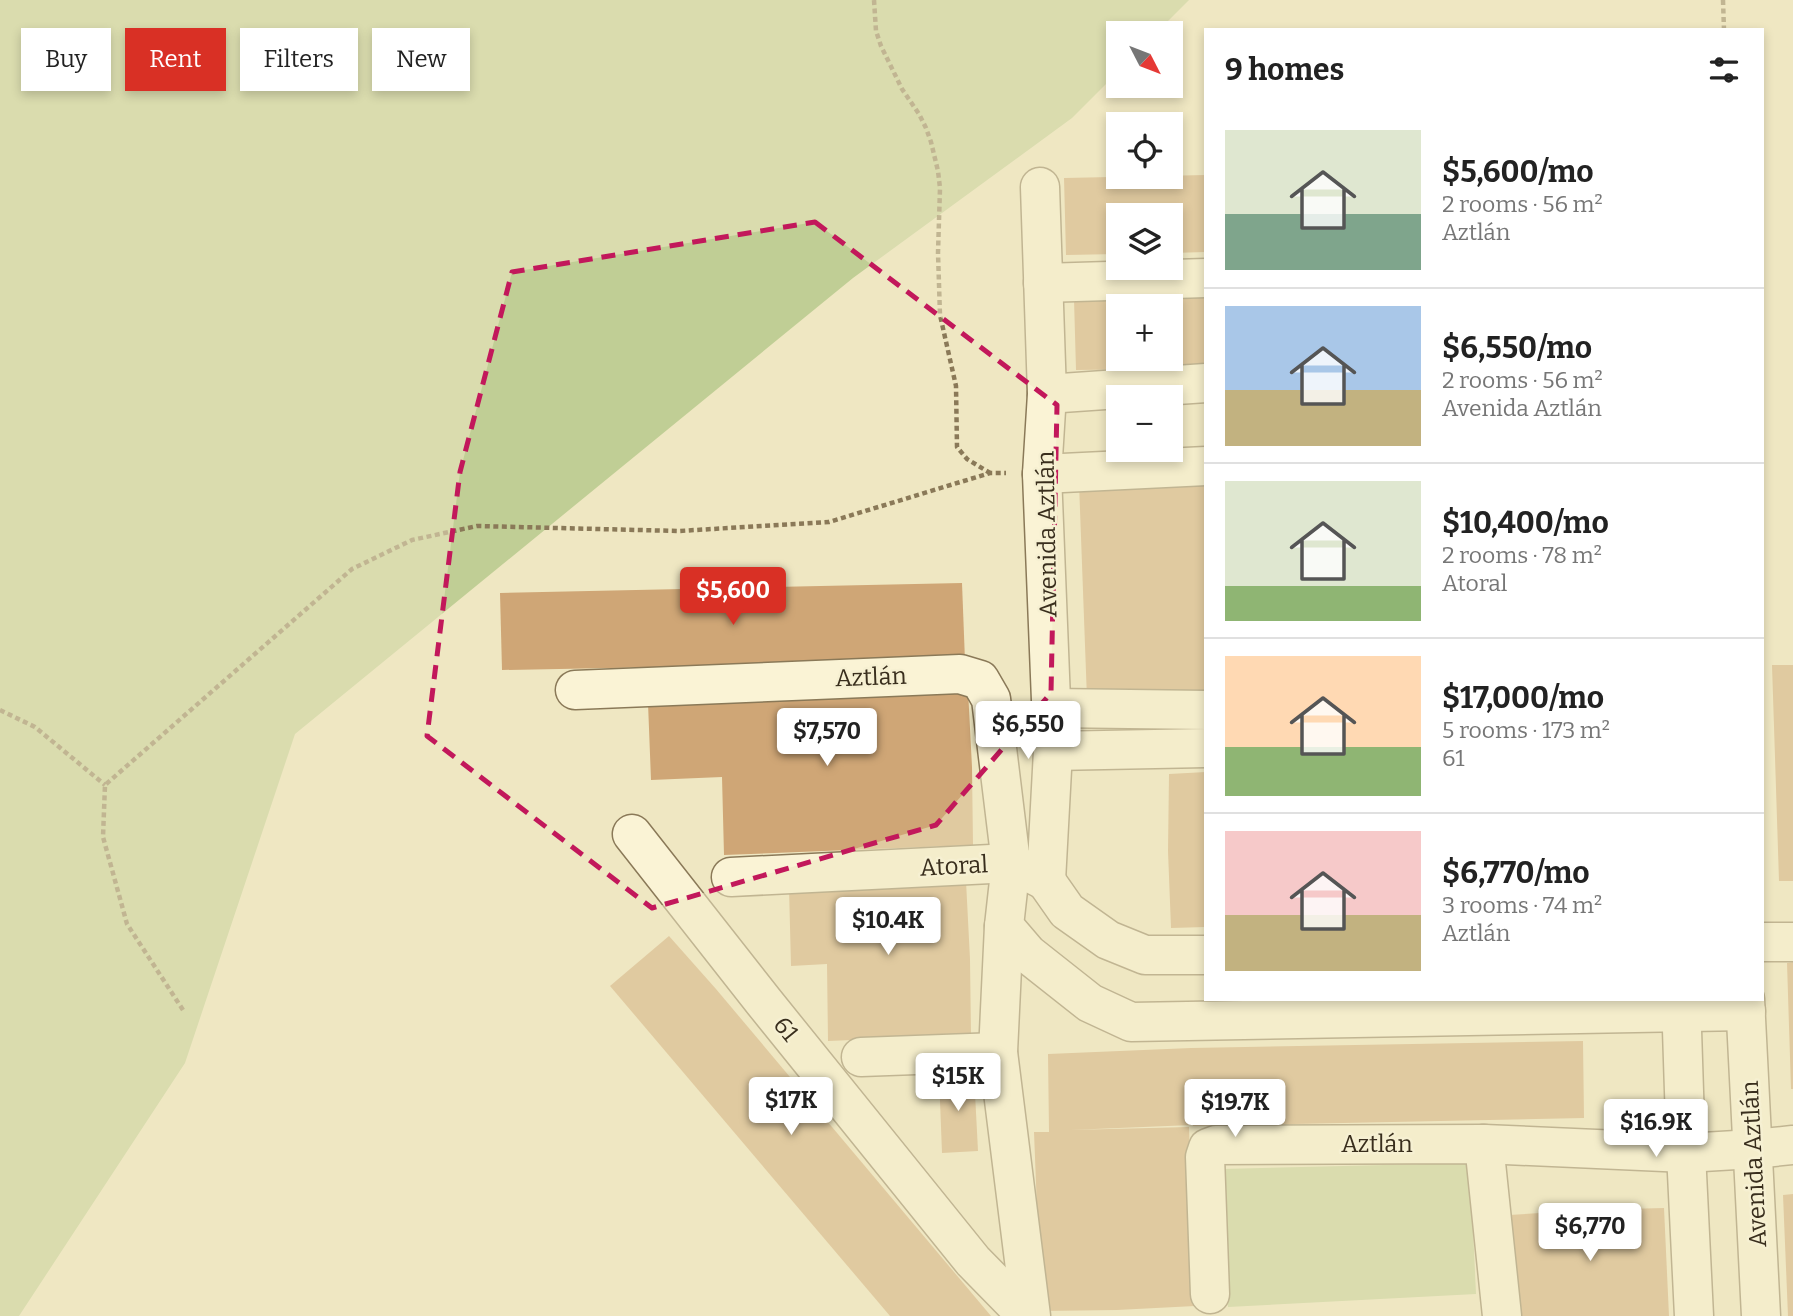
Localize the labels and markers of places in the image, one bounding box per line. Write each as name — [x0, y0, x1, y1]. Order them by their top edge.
pin: $5,600 — [676, 568, 790, 627]
pin: $6,550 — [971, 702, 1085, 761]
pin: $7,570 — [770, 708, 884, 768]
pin: $10.4K — [831, 898, 945, 957]
pin: $15K — [917, 1054, 999, 1113]
pin: $17K — [750, 1078, 832, 1137]
pin: $19.7K — [1178, 1080, 1292, 1139]
pin: $16.9K — [1599, 1100, 1713, 1159]
pin: $6,770 — [1533, 1204, 1647, 1263]

